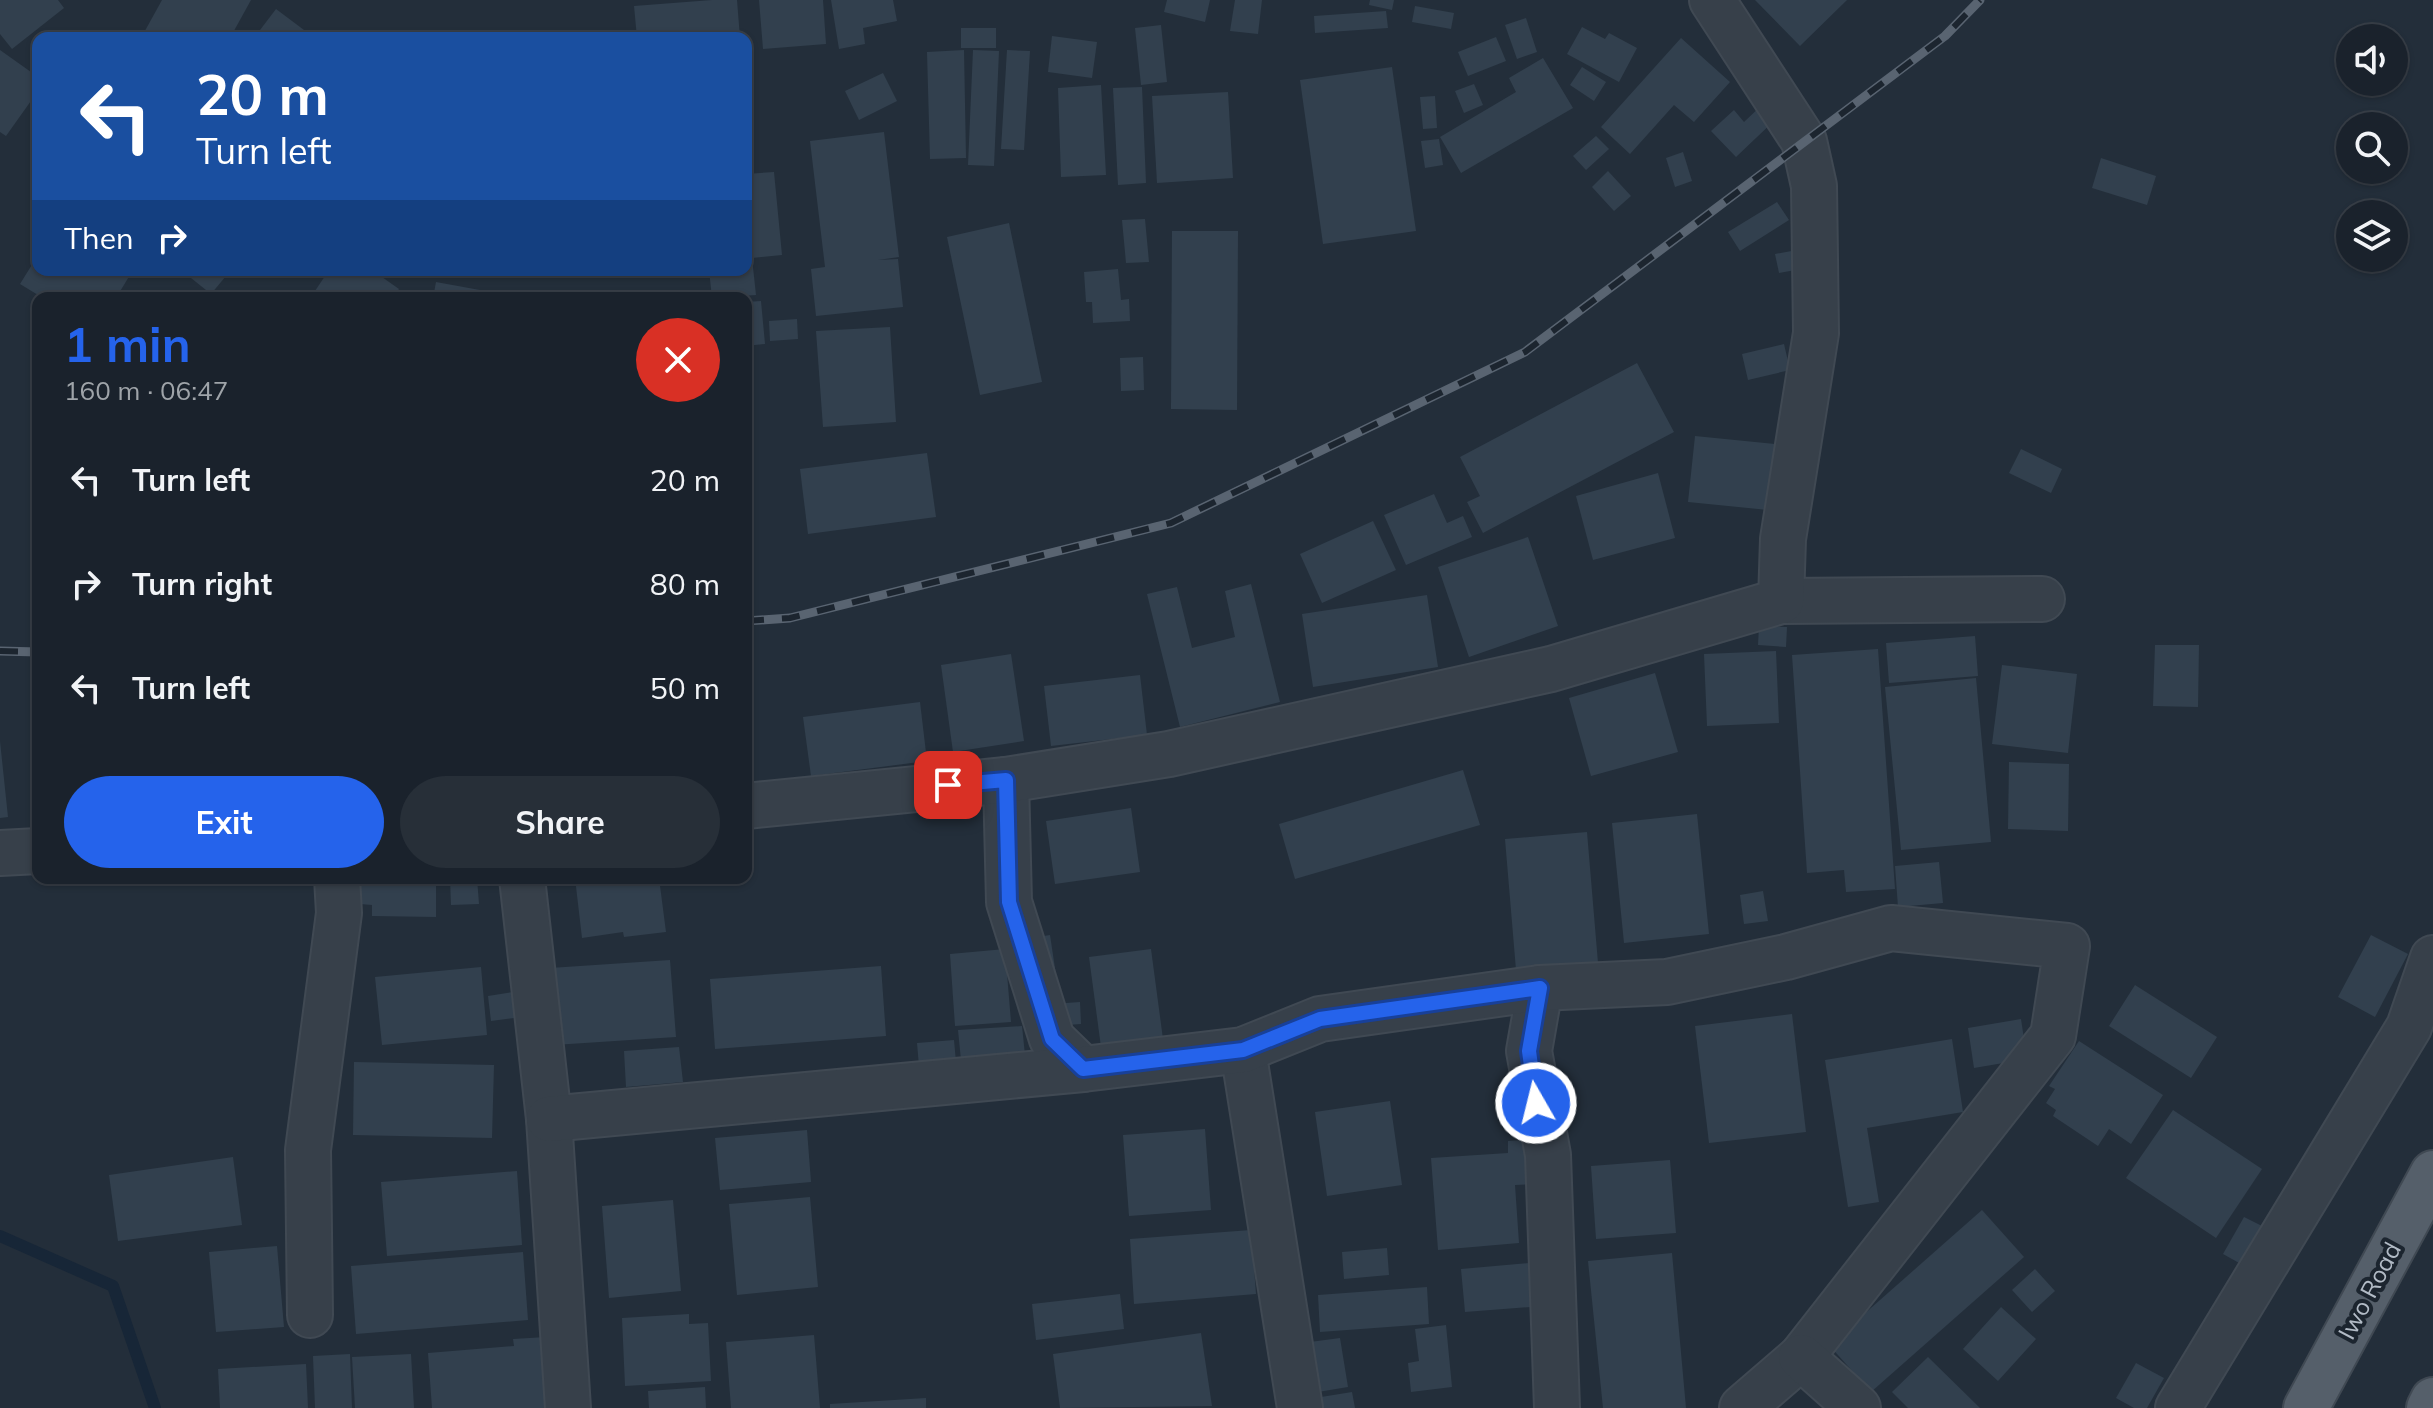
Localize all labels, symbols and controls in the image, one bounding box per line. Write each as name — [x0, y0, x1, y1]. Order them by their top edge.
map controls — [2336, 24, 2408, 272]
button: sound — [2336, 24, 2408, 96]
text: 20 m — [196, 59, 329, 129]
icon: left — [64, 64, 168, 168]
button: search — [2336, 112, 2408, 184]
text: Turn left — [196, 128, 332, 173]
button: layers — [2336, 200, 2408, 272]
icon: right — [150, 216, 194, 260]
text: Then — [64, 219, 134, 257]
text: 1 min — [64, 314, 191, 374]
button: close — [636, 318, 720, 402]
text: 160 m · 06:47 — [64, 374, 228, 407]
icon: left — [64, 458, 108, 502]
text: Turn left — [132, 461, 250, 499]
text: 20 m — [650, 461, 720, 499]
icon: right — [64, 562, 108, 606]
text: Turn right — [132, 565, 272, 603]
text: 80 m — [650, 565, 720, 603]
icon: left — [64, 666, 108, 710]
text: Turn left — [132, 669, 250, 707]
text: 50 m — [650, 669, 720, 707]
pin — [914, 751, 982, 819]
icon: arrive — [926, 763, 970, 807]
button: Exit — [64, 776, 384, 868]
button: Share — [400, 776, 720, 868]
position arrow — [1494, 1061, 1578, 1145]
street label: Iwo Road — [2331, 1237, 2407, 1344]

